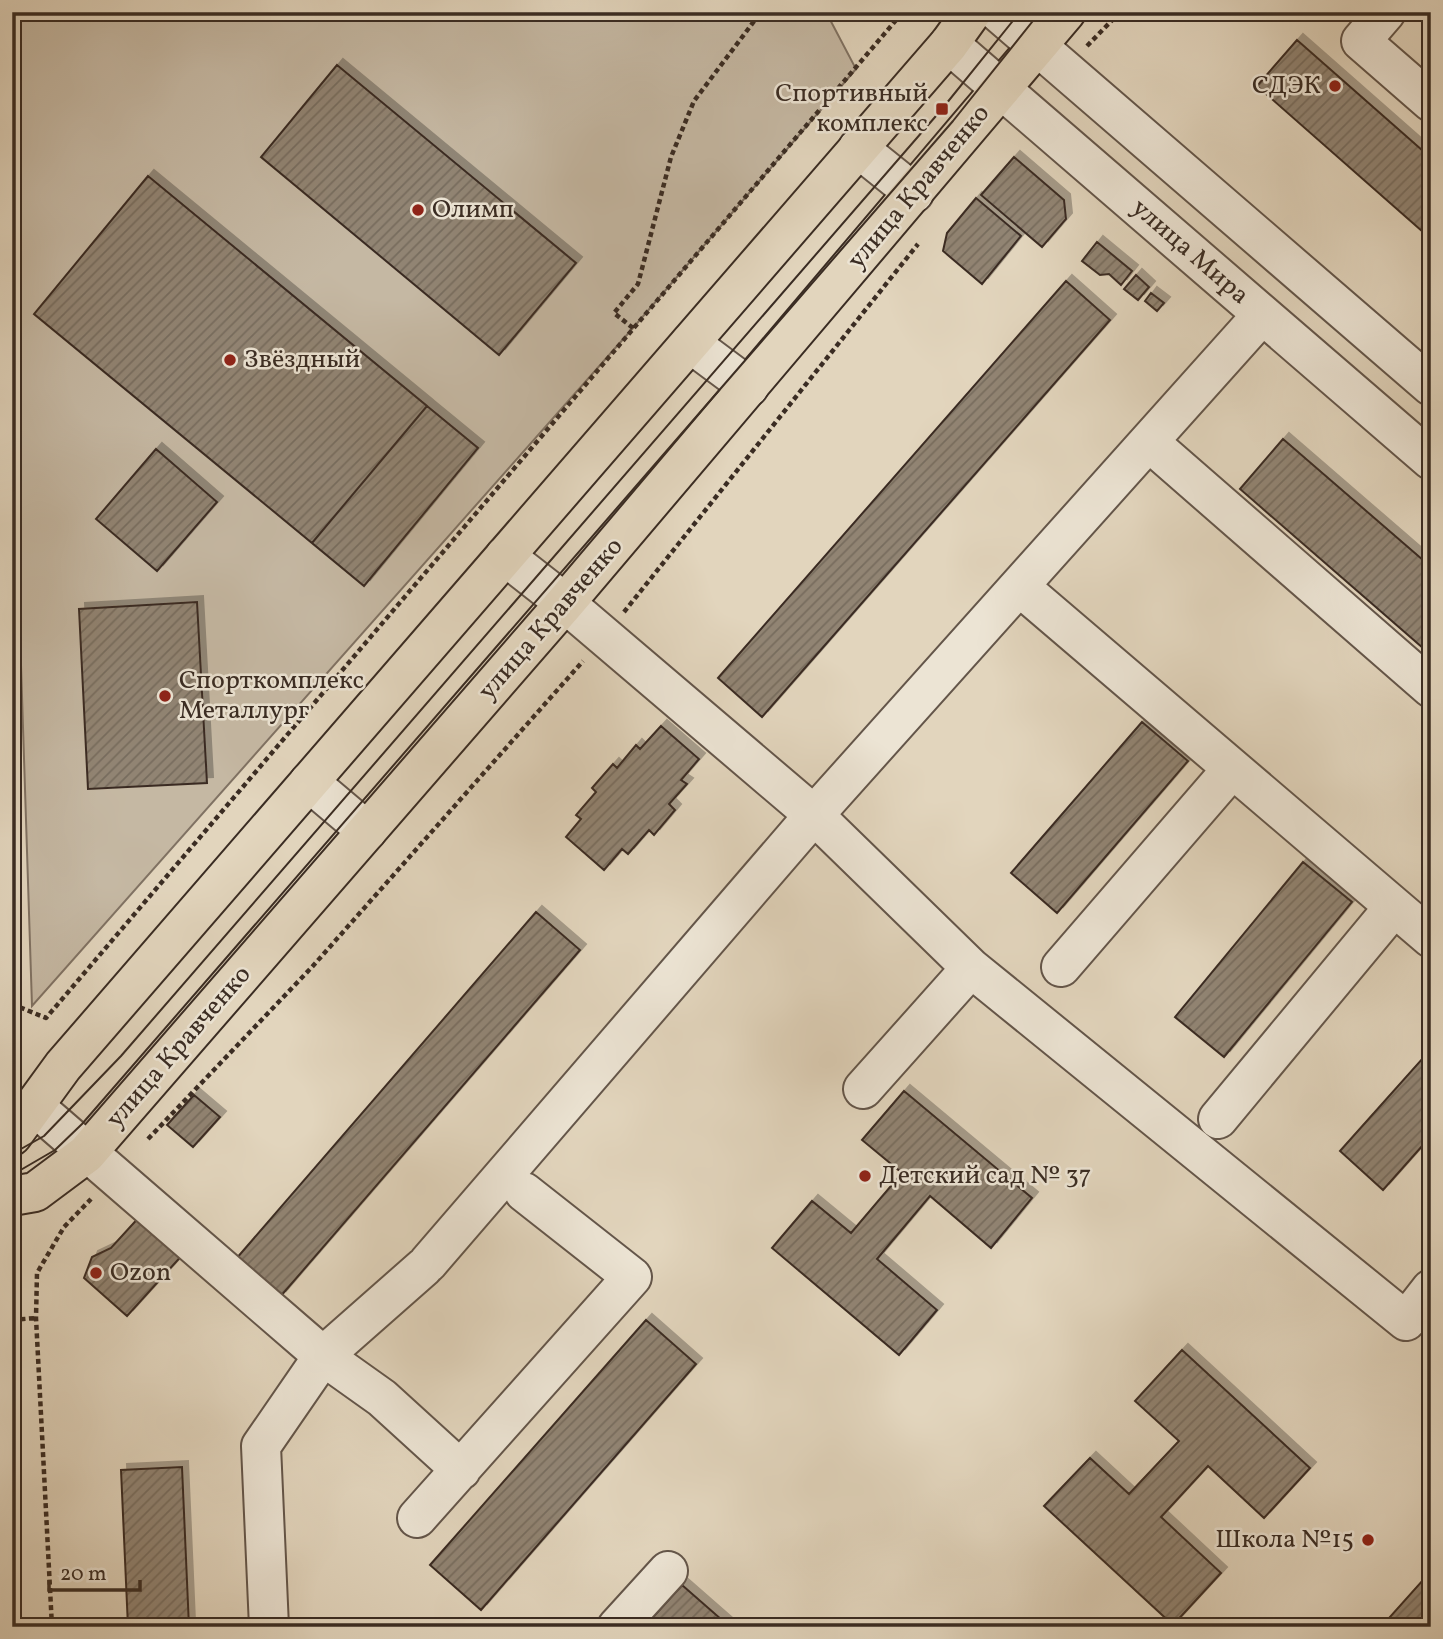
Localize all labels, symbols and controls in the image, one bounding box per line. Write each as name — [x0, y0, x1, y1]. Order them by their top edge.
place label: СДЭК — [1252, 68, 1321, 104]
place label: Спортивный комплекс — [775, 76, 928, 142]
marker: СДЭК — [1327, 78, 1343, 94]
street label: улица Кравченко — [839, 97, 999, 277]
marker: Спортивный комплекс — [934, 101, 950, 117]
street label: улица Мира — [1123, 191, 1257, 313]
place label: Олимп — [432, 192, 514, 228]
marker: Олимп — [410, 202, 426, 218]
place label: Звёздный — [244, 342, 360, 378]
marker: Звёздный — [222, 352, 238, 368]
street label: улица Кравченко — [470, 530, 632, 708]
place label: Спорткомплекс Металлург — [179, 663, 364, 729]
marker: Спорткомплекс Металлург — [157, 688, 173, 704]
street label: улица Кравченко — [98, 958, 260, 1136]
place label: Детский сад № 37 — [879, 1158, 1091, 1194]
marker: Детский сад № 37 — [857, 1168, 873, 1184]
place label: Ozon — [110, 1255, 171, 1291]
marker: Ozon — [88, 1265, 104, 1281]
place label: Школа №15 — [1215, 1522, 1354, 1558]
marker: Школа №15 — [1360, 1532, 1376, 1548]
scale bar — [49, 1548, 140, 1592]
text: 20 m — [60, 1560, 106, 1589]

